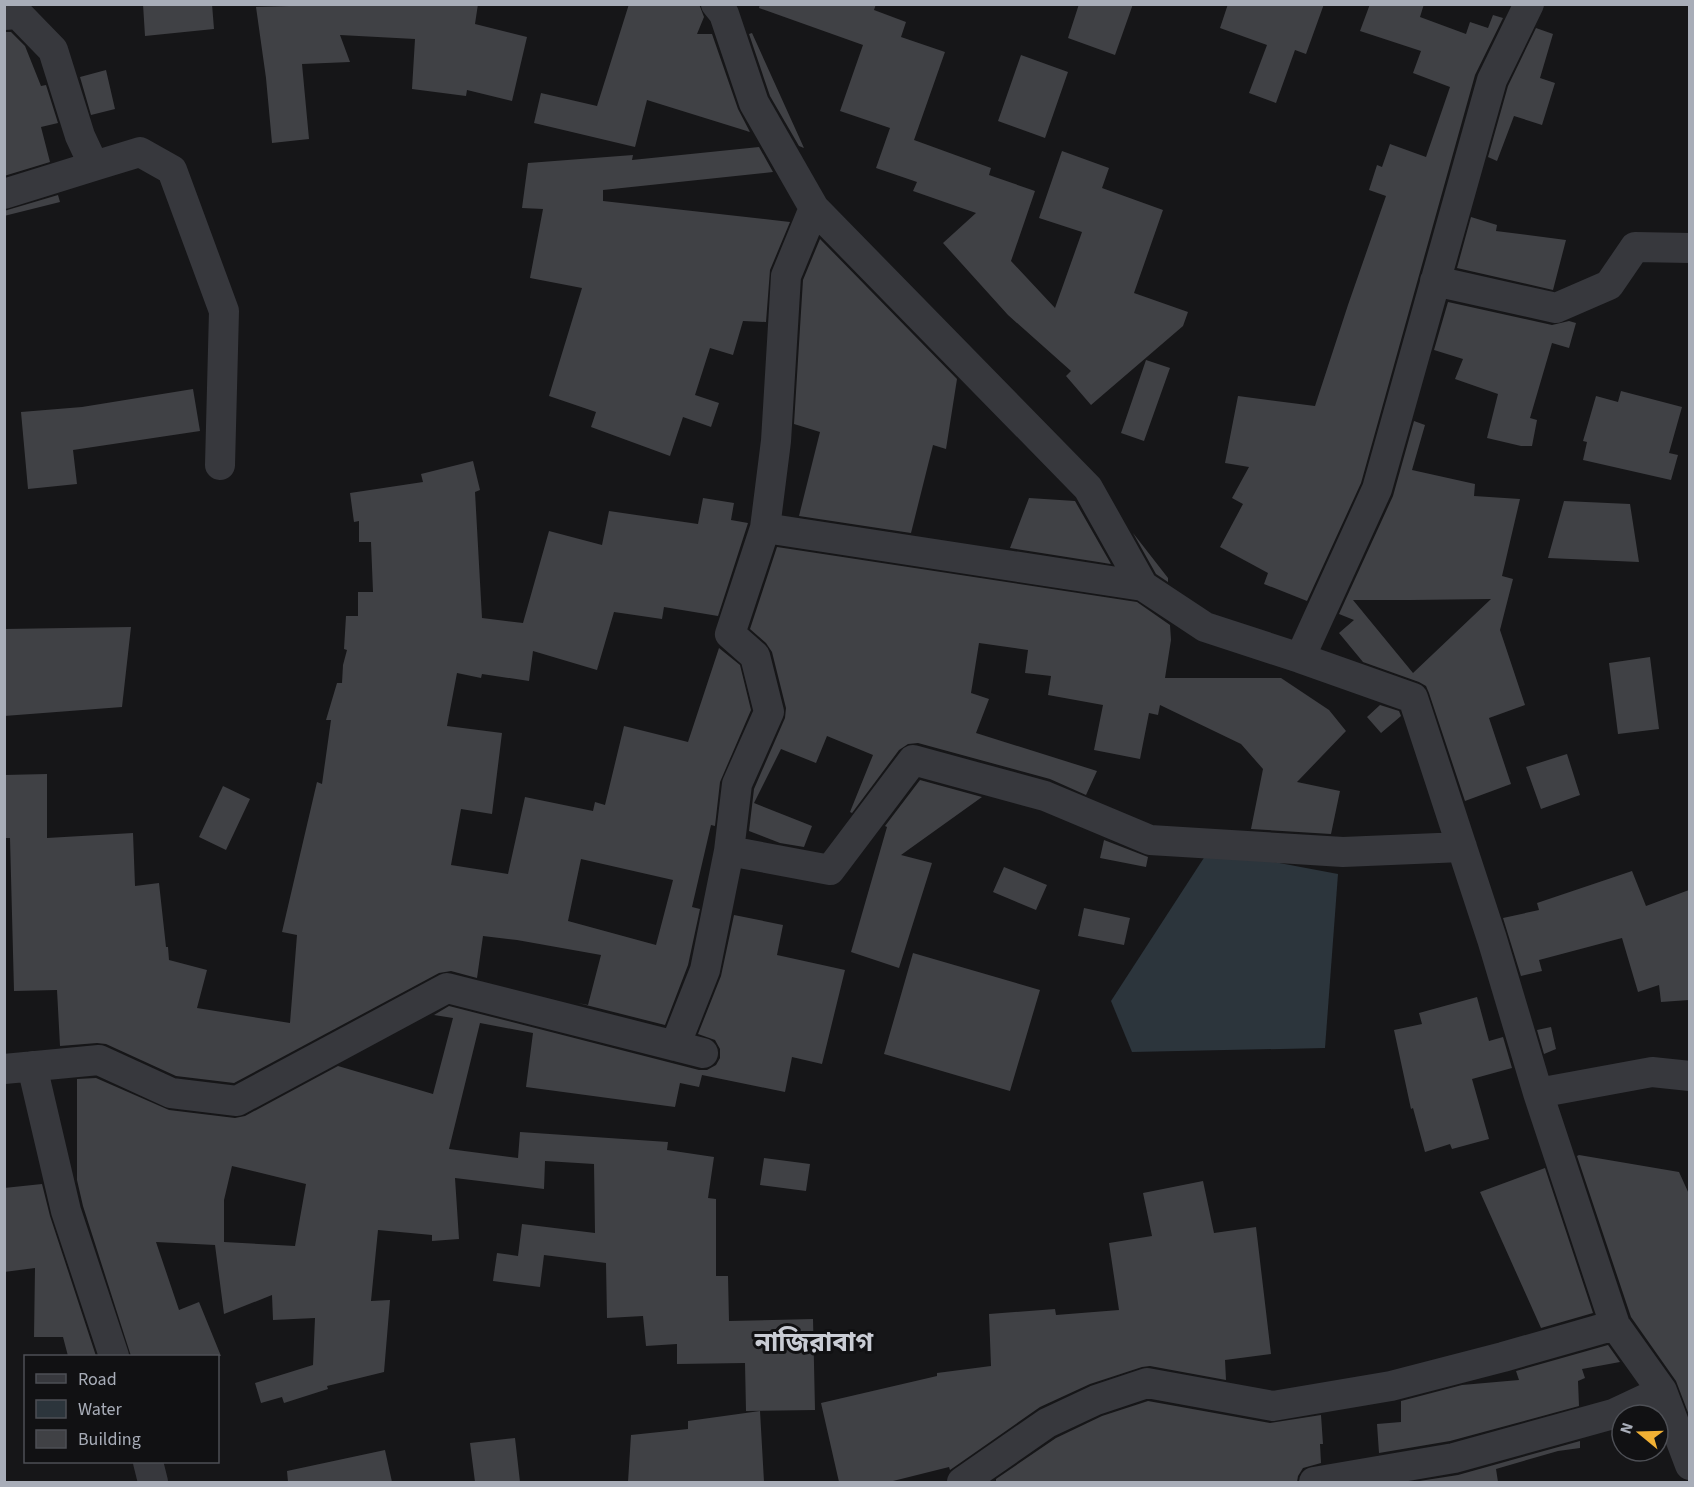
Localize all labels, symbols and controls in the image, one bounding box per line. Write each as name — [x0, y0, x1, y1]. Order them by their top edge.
district label: নাজিরাবাগ — [754, 1324, 874, 1361]
legend — [24, 1355, 219, 1463]
text: Road — [78, 1367, 117, 1392]
text: Water — [78, 1397, 122, 1422]
north arrow — [1610, 1403, 1670, 1463]
text: N — [1615, 1420, 1639, 1437]
text: Building — [78, 1427, 141, 1452]

